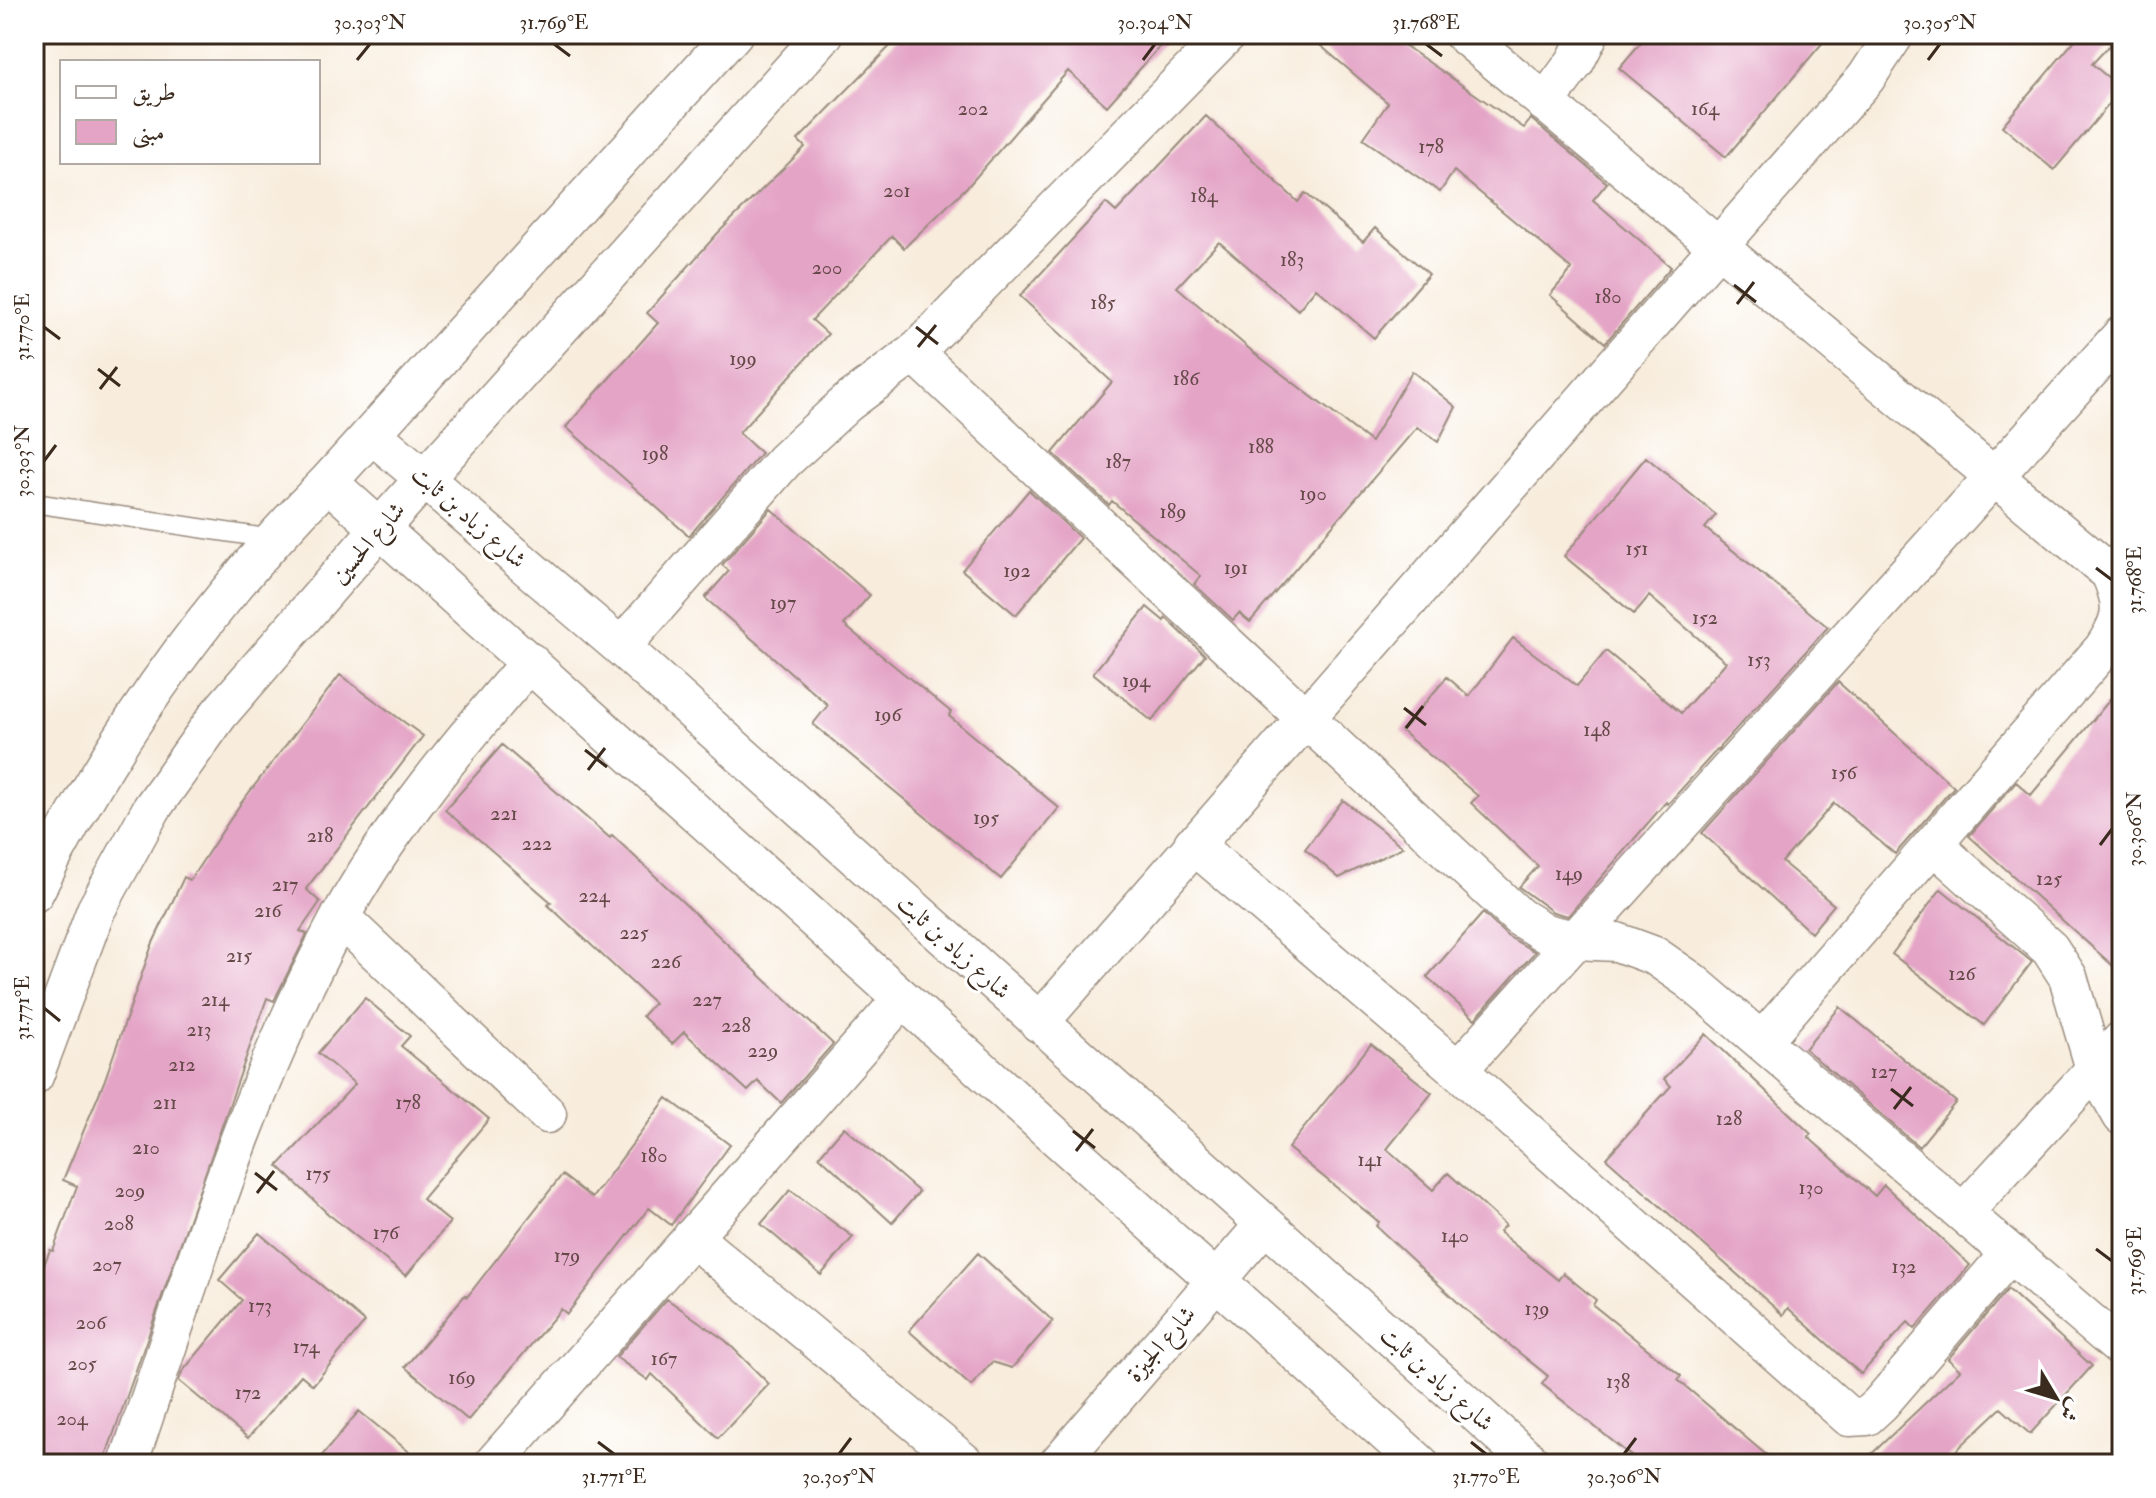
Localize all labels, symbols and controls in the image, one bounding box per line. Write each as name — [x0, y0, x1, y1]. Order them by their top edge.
text: 30.303°N — [334, 10, 406, 35]
text: 31.769°E — [520, 10, 588, 35]
text: 30.304°N — [1117, 10, 1193, 35]
text: 31.768°E — [1392, 10, 1460, 35]
text: 30.305°N — [1903, 10, 1977, 35]
legend — [60, 60, 320, 164]
text: طريق — [132, 77, 176, 108]
house number: 202 — [958, 96, 988, 121]
house number: 164 — [1691, 96, 1720, 121]
text: مبنى — [132, 117, 165, 149]
house number: 178 — [1418, 134, 1444, 159]
house number: 201 — [883, 178, 911, 203]
house number: 184 — [1190, 183, 1219, 208]
house number: 183 — [1280, 247, 1304, 272]
house number: 200 — [812, 255, 842, 280]
house number: 180 — [1595, 284, 1621, 309]
house number: 185 — [1090, 290, 1116, 315]
text: 31.770°E — [10, 293, 35, 361]
house number: 199 — [729, 346, 757, 371]
house number: 186 — [1173, 366, 1200, 391]
text: 30.303°N — [10, 425, 35, 497]
house number: 188 — [1248, 434, 1274, 459]
house number: 198 — [642, 441, 668, 466]
house number: 187 — [1105, 449, 1131, 474]
street label: شارع زياد بن ثابت — [402, 459, 533, 579]
house number: 190 — [1299, 481, 1327, 506]
street label: شارع الحسين — [324, 495, 415, 593]
house number: 189 — [1160, 499, 1186, 524]
house number: 151 — [1625, 536, 1649, 561]
text: 31.768°E — [2122, 546, 2147, 614]
house number: 191 — [1224, 555, 1248, 580]
house number: 192 — [1003, 558, 1031, 583]
house number: 197 — [770, 590, 796, 615]
house number: 152 — [1692, 605, 1718, 630]
house number: 153 — [1747, 647, 1771, 672]
house number: 194 — [1122, 668, 1151, 693]
house number: 196 — [874, 702, 903, 727]
house number: 148 — [1583, 717, 1611, 742]
house number: 156 — [1831, 760, 1858, 785]
text: 30.306°N — [2122, 792, 2147, 866]
house number: 221 — [490, 801, 518, 826]
house number: 195 — [973, 805, 999, 830]
house number: 218 — [307, 823, 333, 848]
house number: 222 — [522, 831, 552, 856]
house number: 149 — [1555, 861, 1583, 886]
house number: 125 — [2036, 866, 2062, 891]
house number: 217 — [272, 872, 298, 897]
house number: 224 — [578, 883, 611, 908]
street label: شارع زياد بن ثابت — [888, 888, 1017, 1009]
house number: 216 — [254, 898, 283, 923]
house number: 225 — [619, 920, 649, 945]
house number: 215 — [226, 943, 252, 968]
house number: 226 — [651, 949, 682, 974]
house number: 126 — [1948, 961, 1977, 986]
text: 31.771°E — [10, 976, 35, 1040]
house number: 214 — [201, 987, 230, 1012]
house number: 227 — [692, 987, 722, 1012]
house number: 228 — [721, 1013, 751, 1038]
house number: 213 — [187, 1017, 211, 1042]
house number: 229 — [748, 1038, 778, 1063]
house number: 212 — [168, 1052, 196, 1077]
house number: 127 — [1871, 1059, 1897, 1084]
house number: 211 — [153, 1090, 177, 1115]
house number: 178 — [395, 1090, 421, 1115]
house number: 128 — [1716, 1106, 1742, 1131]
house number: 210 — [132, 1135, 160, 1160]
house number: 180 — [641, 1143, 667, 1168]
house number: 141 — [1357, 1147, 1383, 1172]
house number: 175 — [305, 1161, 331, 1186]
house number: 130 — [1798, 1175, 1824, 1200]
house number: 209 — [115, 1178, 145, 1203]
house number: 208 — [104, 1211, 134, 1236]
house number: 176 — [373, 1220, 400, 1245]
house number: 140 — [1441, 1223, 1469, 1248]
text: 31.769°E — [2122, 1227, 2147, 1295]
house number: 179 — [554, 1243, 580, 1268]
house number: 207 — [92, 1252, 122, 1277]
house number: 132 — [1892, 1254, 1916, 1279]
house number: 173 — [248, 1293, 272, 1318]
house number: 139 — [1524, 1296, 1550, 1321]
street label: شارع الجيزة — [1119, 1299, 1206, 1391]
house number: 206 — [76, 1310, 107, 1335]
street label: شارع زياد بن ثابت — [1371, 1320, 1500, 1441]
house number: 174 — [293, 1334, 321, 1359]
house number: 167 — [651, 1346, 677, 1371]
house number: 205 — [67, 1351, 97, 1376]
north arrow — [2016, 1358, 2096, 1438]
house number: 169 — [448, 1365, 476, 1390]
house number: 138 — [1606, 1369, 1630, 1394]
house number: 172 — [235, 1380, 261, 1405]
text: ش — [2053, 1392, 2089, 1427]
house number: 204 — [56, 1406, 89, 1431]
text: 31.771°E — [582, 1464, 646, 1489]
text: 30.305°N — [802, 1464, 876, 1489]
text: 31.770°E — [1452, 1464, 1520, 1489]
text: 30.306°N — [1587, 1464, 1661, 1489]

